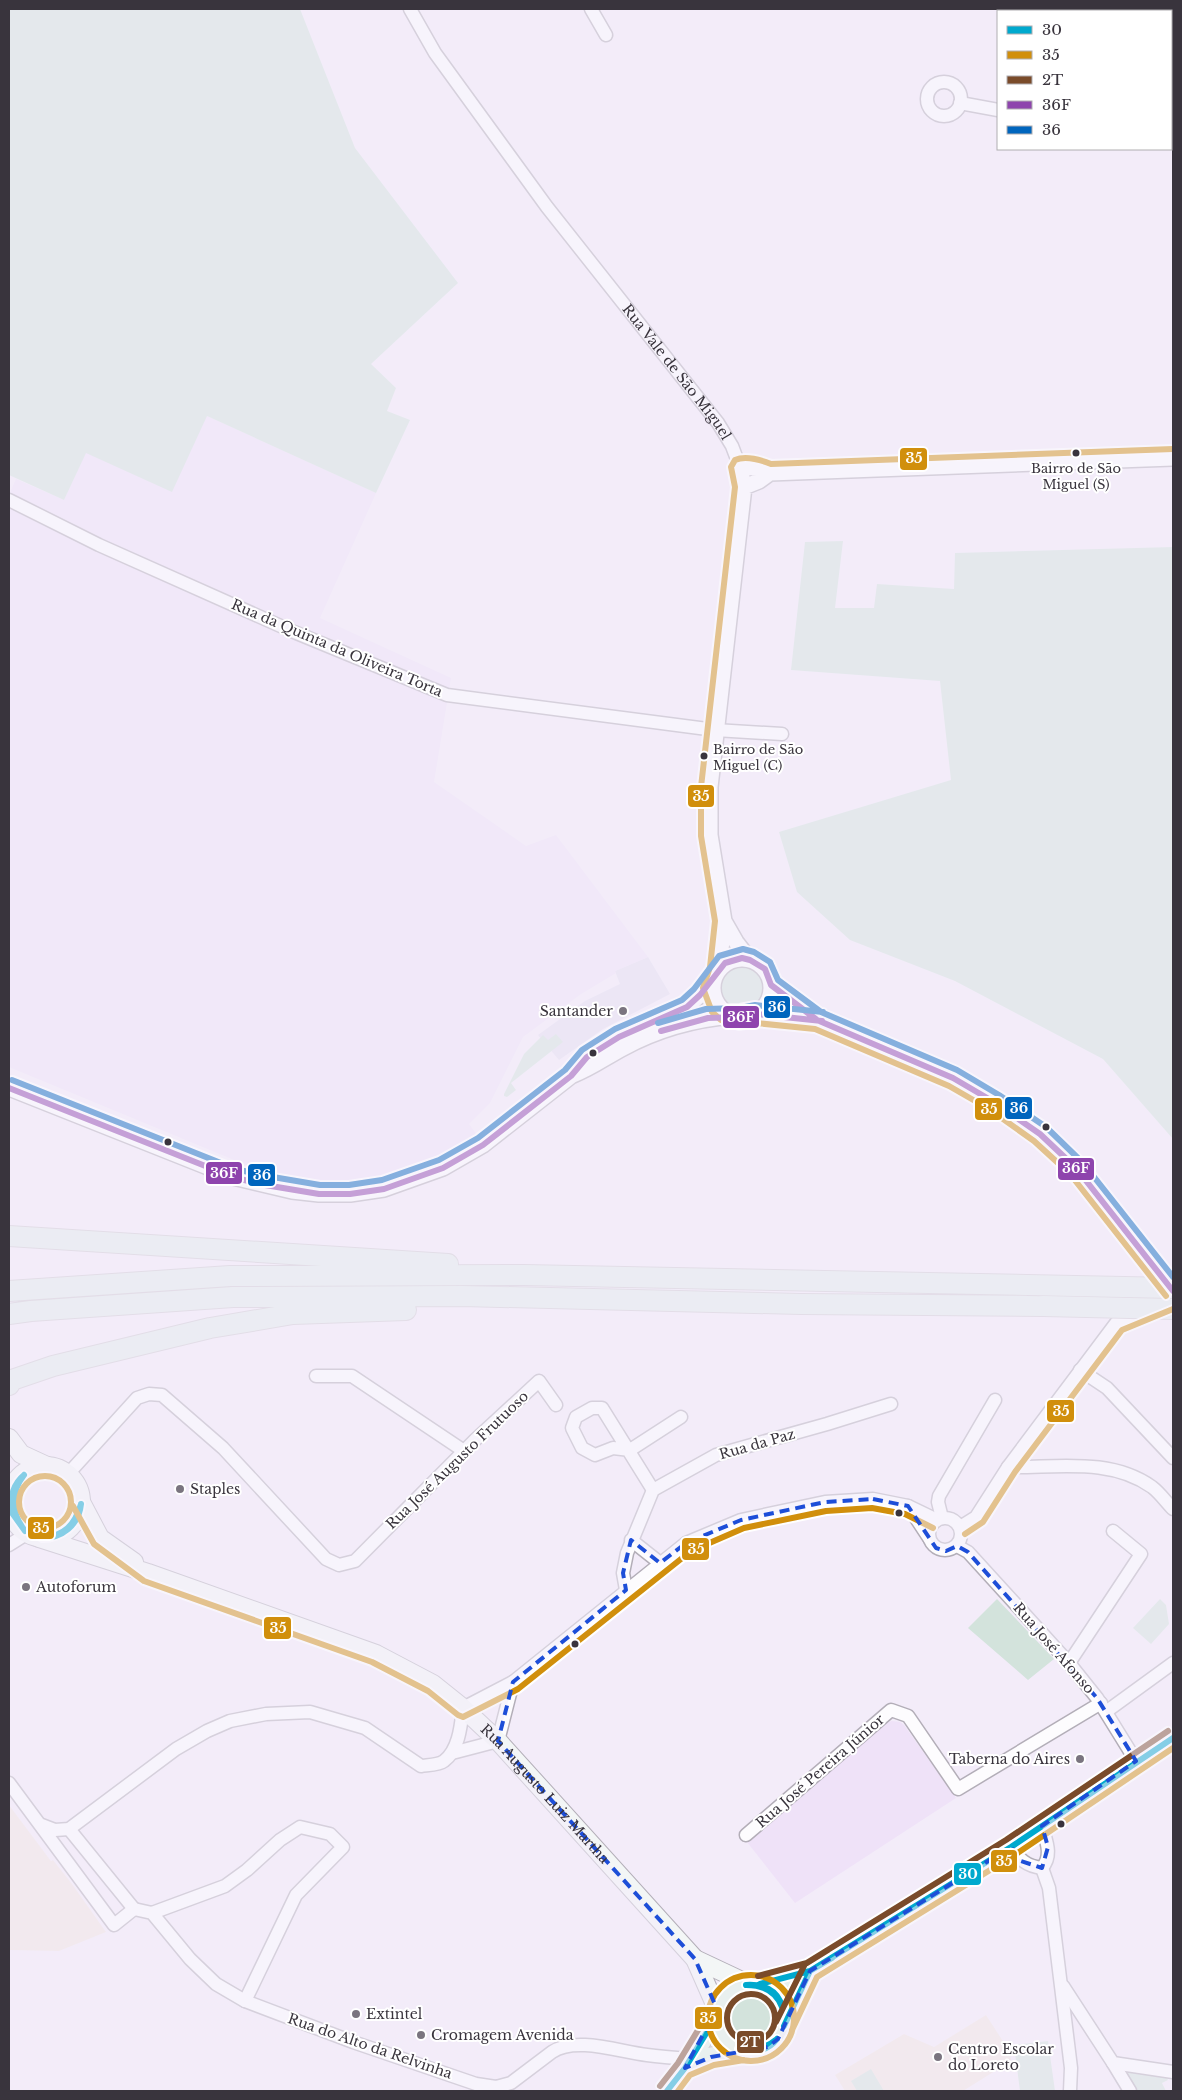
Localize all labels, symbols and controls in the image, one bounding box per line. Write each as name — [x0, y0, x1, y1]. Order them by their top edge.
legend — [997, 10, 1172, 150]
text: 30 — [1042, 20, 1062, 39]
text: 35 — [1042, 45, 1060, 64]
text: 2T — [1042, 70, 1063, 89]
text: 36F — [1042, 95, 1071, 114]
text: 36 — [1042, 120, 1061, 139]
street label: Rua Vale de São Miguel — [618, 300, 735, 444]
line badge: 35 — [899, 447, 928, 471]
marker: Bairro de São Miguel (S) — [1071, 448, 1081, 458]
text: 35 — [905, 449, 923, 467]
place label: Bairro de São Miguel (S) — [1031, 460, 1121, 493]
street label: Rua da Quinta da Oliveira Torta — [229, 595, 446, 701]
place label: Bairro de São Miguel (C) — [713, 741, 803, 774]
marker: Bairro de São Miguel (C) — [699, 751, 709, 761]
line badge: 35 — [687, 784, 715, 808]
text: 35 — [692, 787, 710, 805]
line badge: 36 — [763, 995, 791, 1019]
text: 36 — [768, 998, 786, 1016]
place label: Santander — [540, 1002, 613, 1020]
marker: Santander — [617, 1005, 629, 1017]
line badge: 36F — [722, 1005, 760, 1029]
text: 36F — [727, 1008, 755, 1026]
unlabelled marker — [588, 1048, 598, 1058]
line badge: 36 — [1004, 1096, 1033, 1120]
line badge: 35 — [974, 1097, 1003, 1121]
text: 36 — [1010, 1099, 1028, 1117]
text: 35 — [980, 1100, 998, 1118]
unlabelled marker — [1041, 1122, 1051, 1132]
unlabelled marker — [163, 1137, 173, 1147]
line badge: 36F — [1057, 1157, 1095, 1181]
text: 36F — [1062, 1159, 1090, 1177]
line badge: 36F — [205, 1161, 243, 1185]
line badge: 36 — [247, 1163, 276, 1187]
text: 36F — [210, 1164, 238, 1182]
text: 36 — [253, 1166, 271, 1184]
street label: Rua José Augusto Frutuoso — [382, 1387, 532, 1533]
line badge: 35 — [1046, 1399, 1075, 1423]
text: 35 — [1052, 1402, 1070, 1420]
street label: Rua da Paz — [717, 1425, 797, 1463]
place label: Staples — [190, 1480, 240, 1498]
marker: Staples — [174, 1483, 186, 1495]
unlabelled marker — [894, 1508, 904, 1518]
line badge: 35 — [27, 1516, 55, 1540]
text: 35 — [32, 1519, 50, 1537]
line badge: 35 — [681, 1537, 710, 1561]
text: 35 — [687, 1540, 705, 1558]
place label: Autoforum — [35, 1578, 116, 1596]
marker: Autoforum — [20, 1581, 32, 1593]
street label: Rua José Afonso — [1010, 1599, 1098, 1697]
line badge: 35 — [263, 1616, 292, 1640]
text: 35 — [269, 1619, 287, 1637]
unlabelled marker — [570, 1639, 580, 1649]
street label: Rua José Pereira Júnior — [752, 1710, 888, 1832]
street label: Rua Augusto Luiz Martha — [477, 1720, 613, 1867]
place label: Taberna do Aires — [949, 1750, 1070, 1768]
marker: Taberna do Aires — [1074, 1753, 1086, 1765]
unlabelled marker — [1056, 1819, 1066, 1829]
line badge: 35 — [990, 1849, 1018, 1873]
text: 35 — [995, 1852, 1013, 1870]
line badge: 30 — [953, 1862, 982, 1886]
text: 30 — [958, 1865, 978, 1883]
place label: Extintel — [366, 2005, 423, 2023]
line badge: 35 — [694, 2006, 723, 2030]
marker: Extintel — [350, 2008, 362, 2020]
street label: Rua do Alto da Relvinha — [285, 2009, 455, 2083]
text: 35 — [699, 2009, 717, 2027]
place label: Cromagem Avenida — [431, 2026, 574, 2044]
marker: Cromagem Avenida — [415, 2029, 427, 2041]
line badge: 2T — [736, 2030, 765, 2054]
text: 2T — [740, 2033, 761, 2051]
place label: Centro Escolar do Loreto — [948, 2040, 1054, 2074]
marker: Centro Escolar do Loreto — [932, 2051, 944, 2063]

